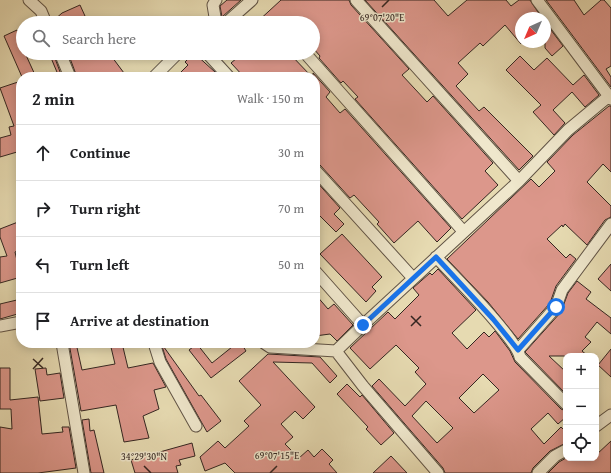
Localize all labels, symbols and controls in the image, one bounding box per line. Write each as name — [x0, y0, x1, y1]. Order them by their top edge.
text: 69°07'20"E — [360, 10, 404, 25]
north arrow — [515, 12, 551, 48]
search box — [16, 16, 320, 60]
icon: search — [30, 27, 52, 49]
text: Search here — [62, 28, 136, 49]
text: 2 min — [32, 86, 74, 111]
text: Walk · 150 m — [237, 89, 304, 108]
icon: ahead — [32, 142, 54, 164]
text: Continue — [70, 142, 131, 163]
text: 30 m — [278, 143, 304, 162]
icon: right — [32, 198, 54, 220]
text: Turn right — [70, 198, 141, 219]
text: 70 m — [278, 199, 304, 218]
icon: left — [32, 254, 54, 276]
text: Turn left — [70, 254, 129, 275]
text: 50 m — [278, 255, 304, 274]
route start — [547, 298, 565, 316]
icon: arrive — [32, 310, 54, 332]
text: Arrive at destination — [70, 310, 209, 331]
route end — [354, 316, 372, 334]
map controls — [563, 353, 599, 461]
button: + — [563, 353, 599, 389]
button: − — [563, 389, 599, 425]
button: locate — [563, 425, 599, 461]
text: 69°07'15"E — [255, 448, 299, 463]
text: 34°29'30"N — [121, 449, 167, 464]

